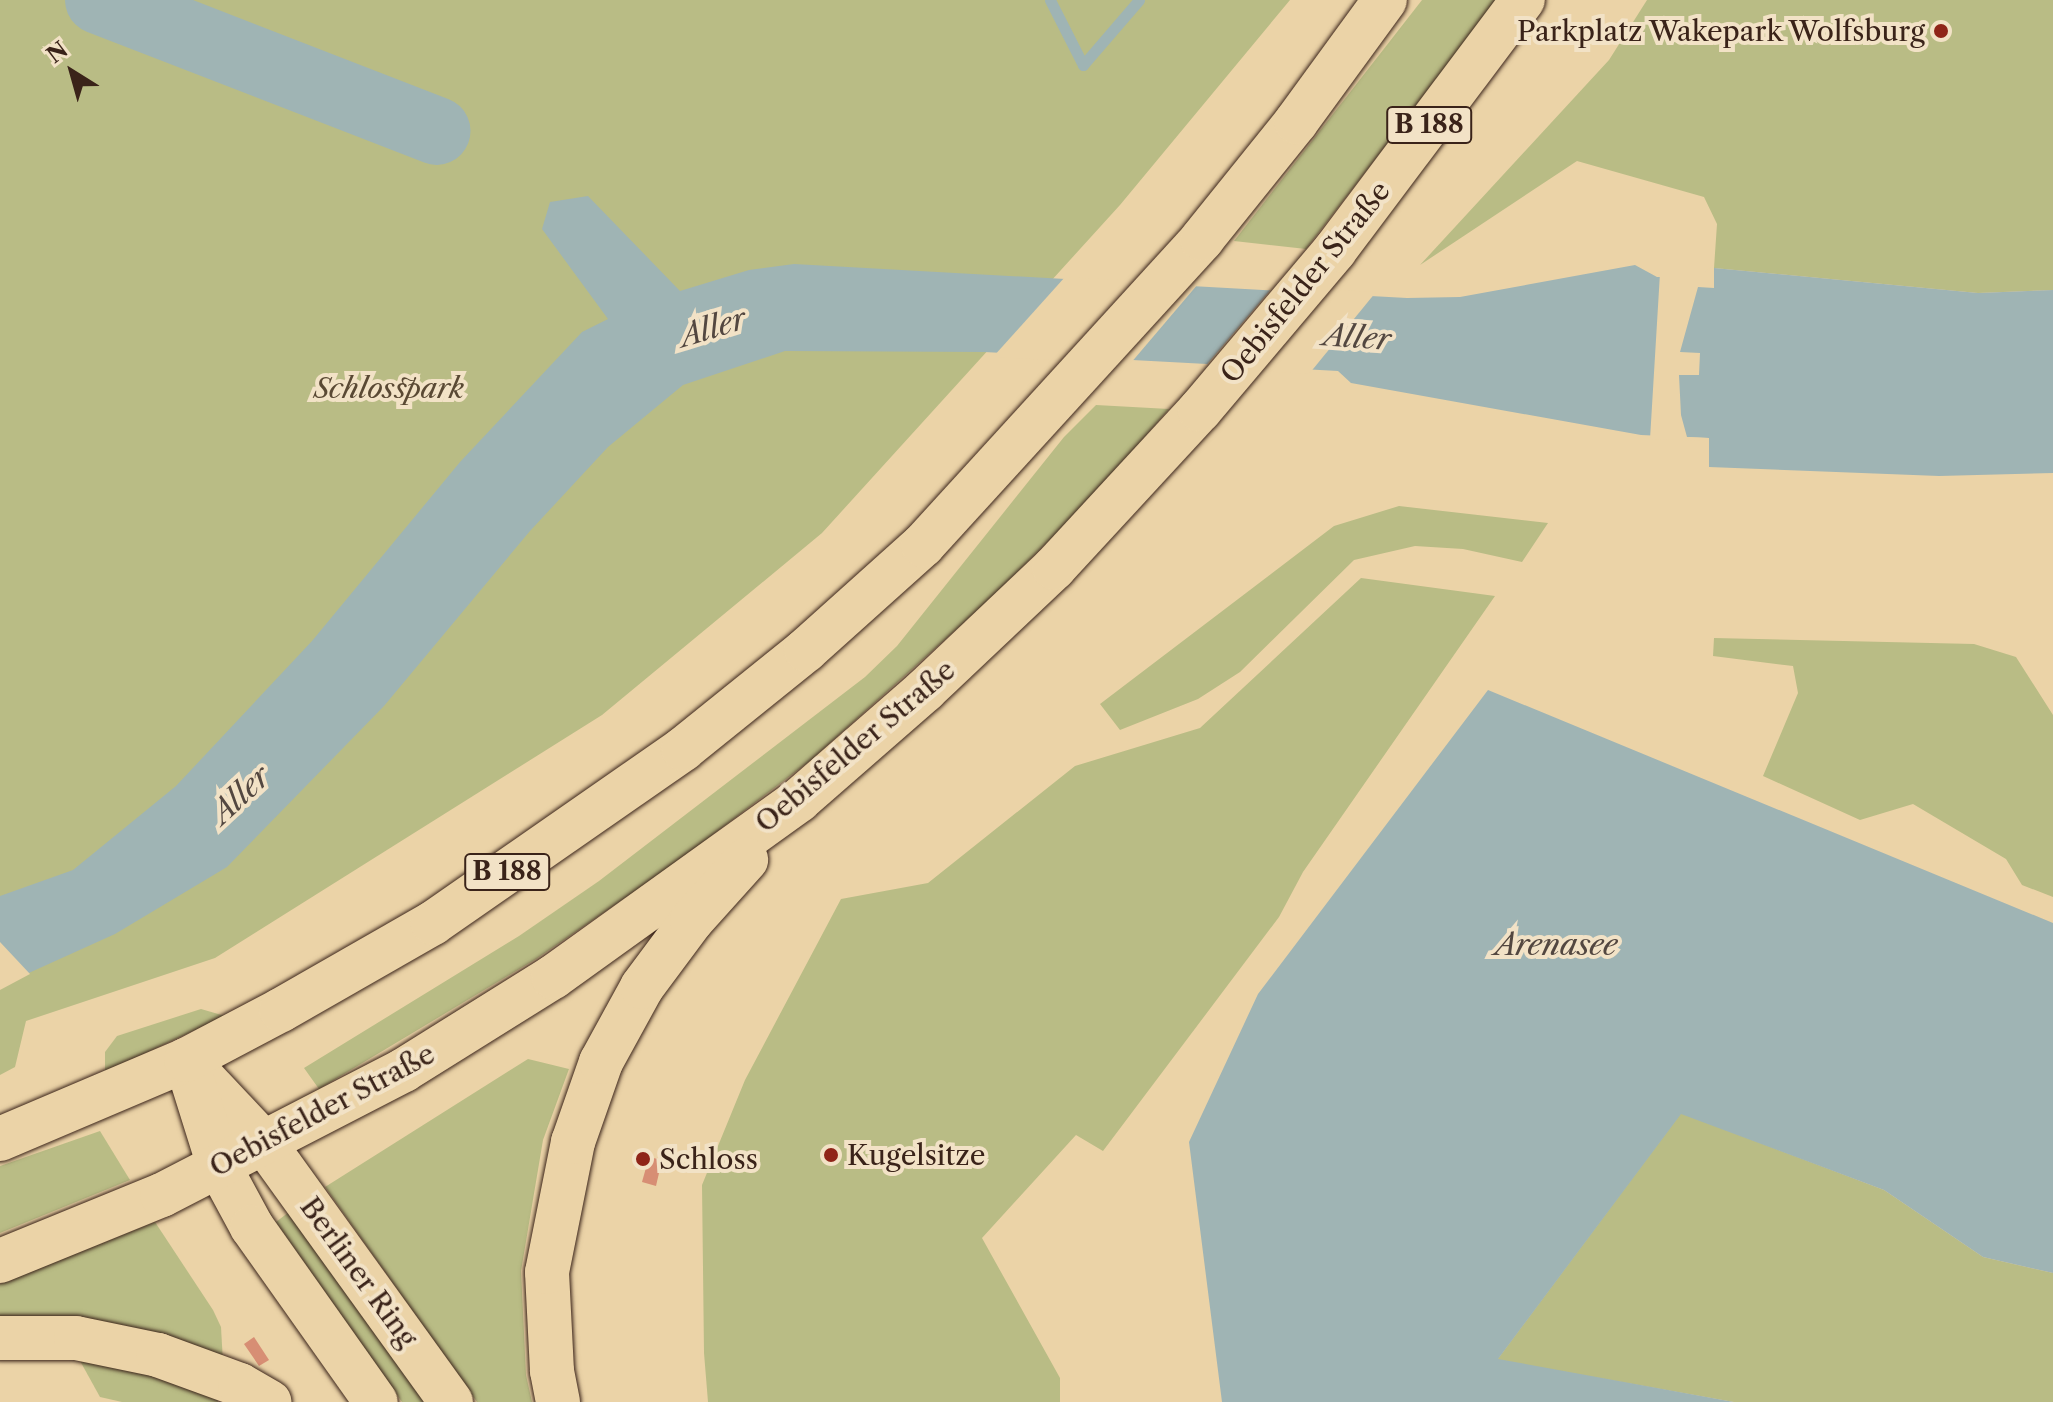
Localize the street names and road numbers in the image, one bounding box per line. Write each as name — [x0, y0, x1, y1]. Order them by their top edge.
road number: B 188 — [1385, 103, 1473, 147]
street label: Oebisfelder Straße — [1213, 174, 1397, 390]
street label: Oebisfelder Straße — [748, 653, 962, 839]
road number: B 188 — [463, 850, 551, 894]
street label: Oebisfelder Straße — [204, 1036, 440, 1184]
street label: Berliner Ring — [293, 1190, 425, 1354]

